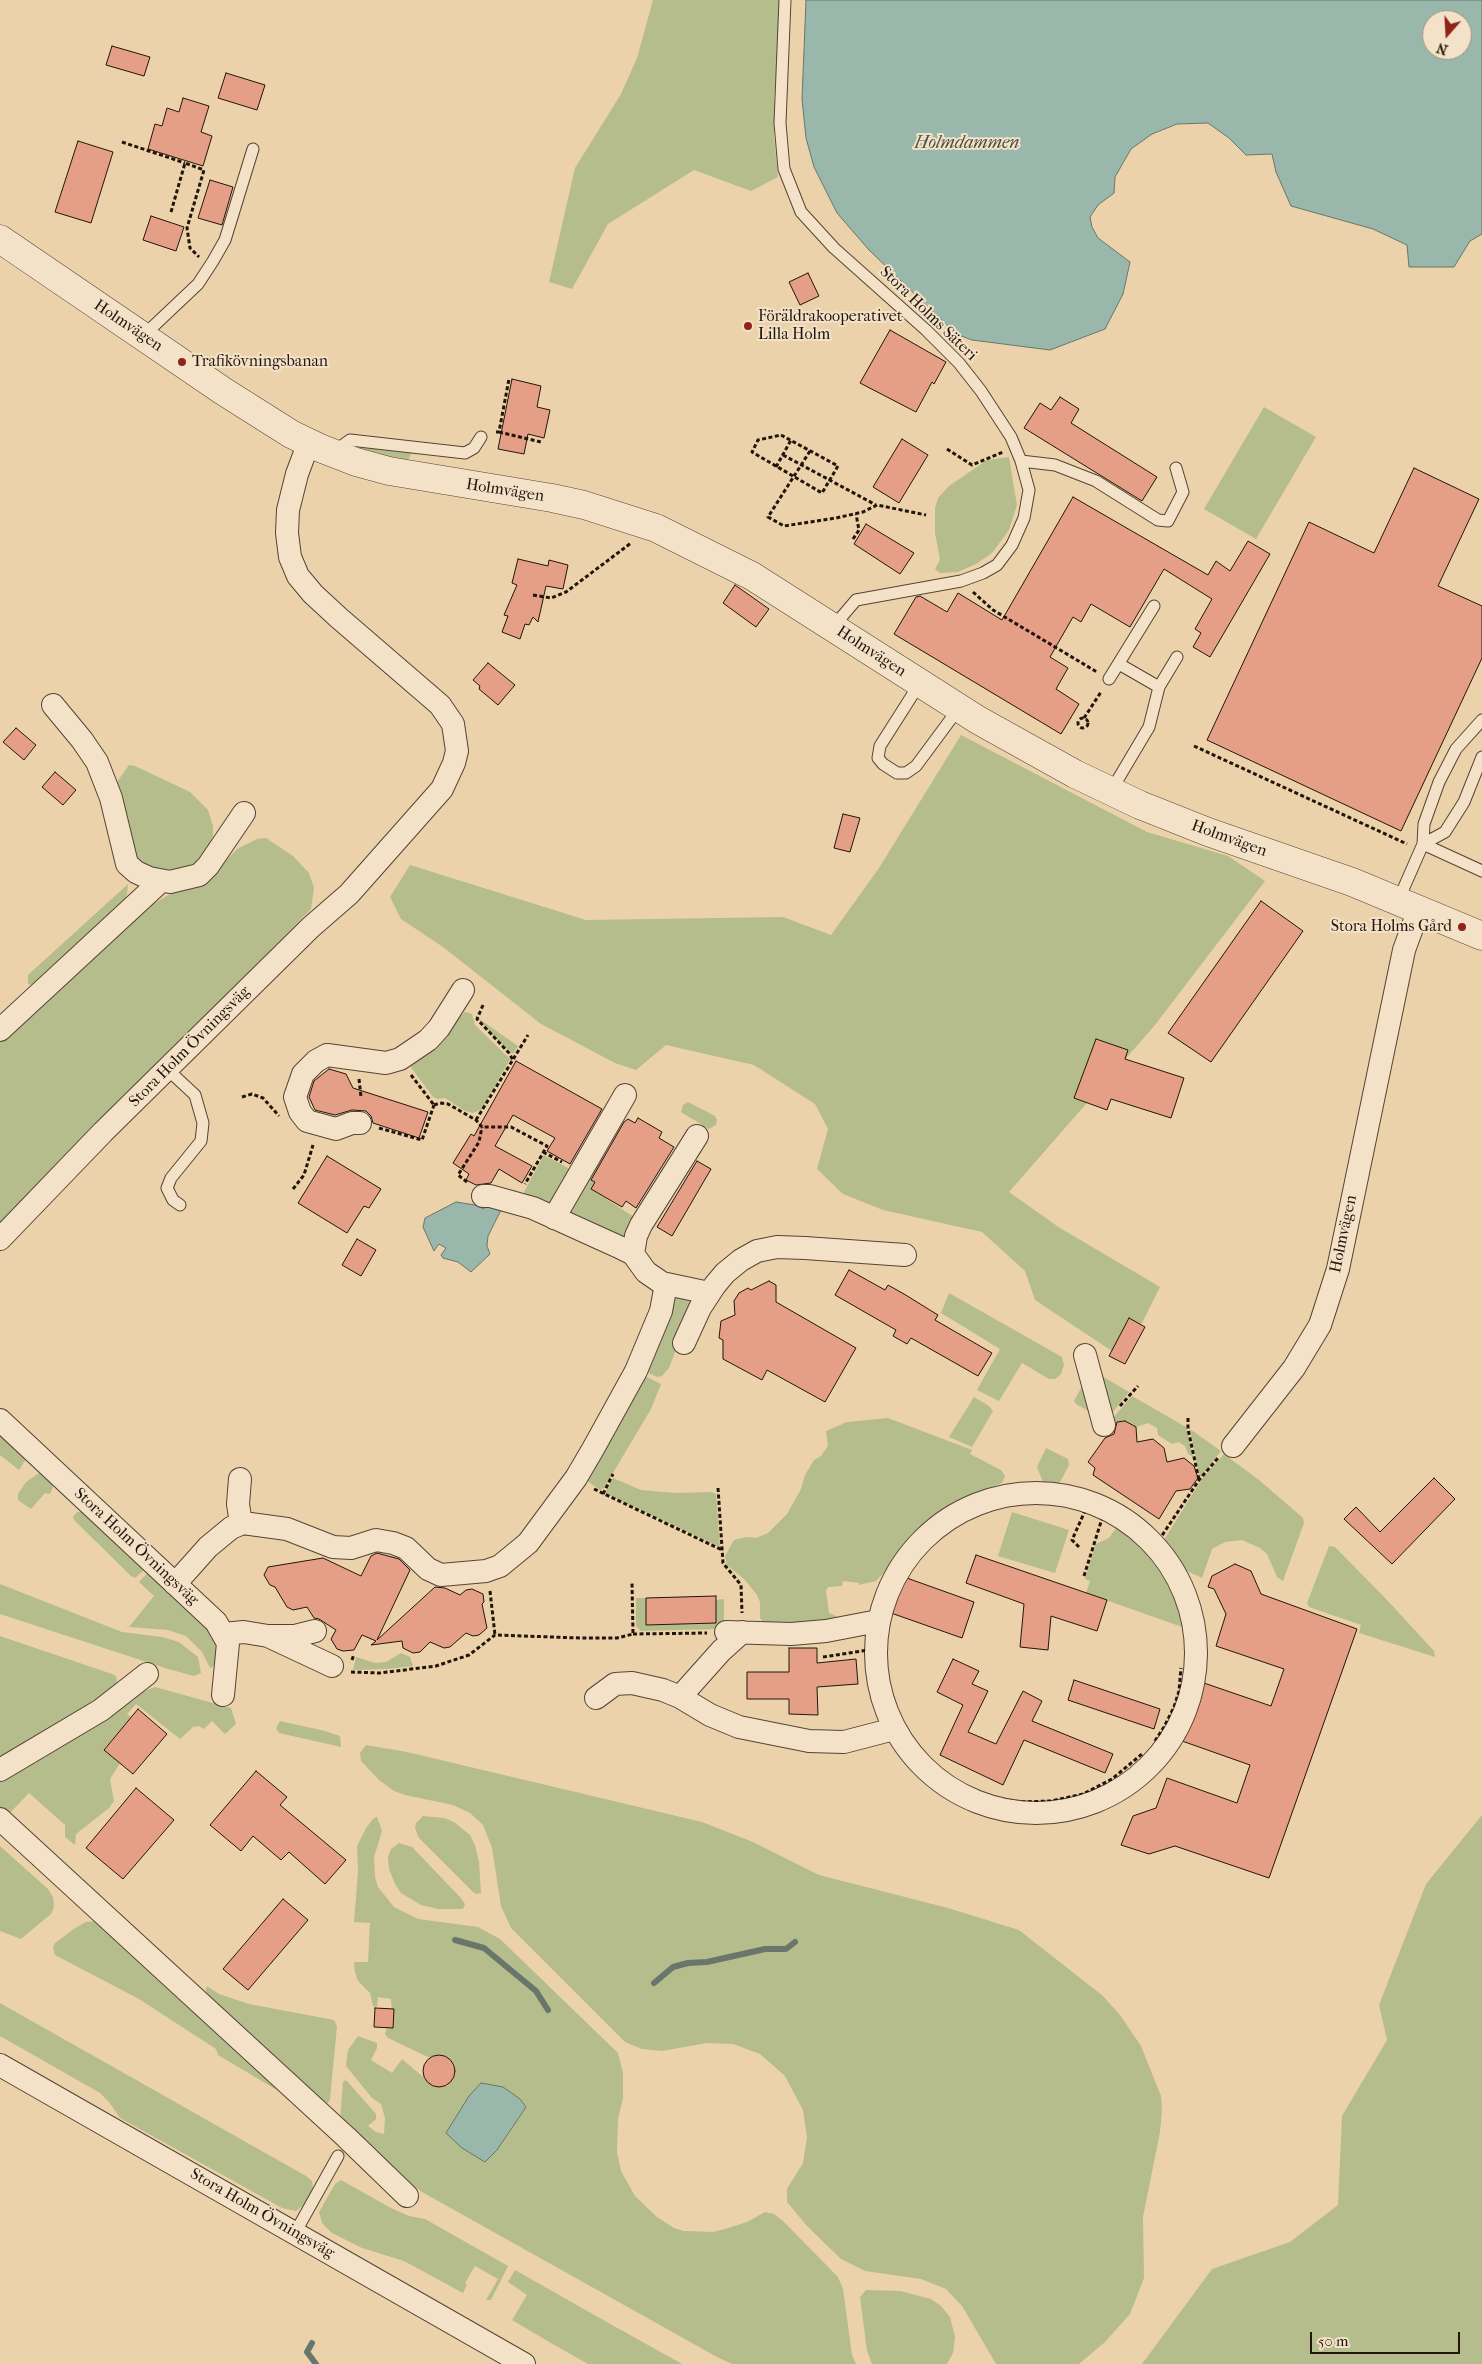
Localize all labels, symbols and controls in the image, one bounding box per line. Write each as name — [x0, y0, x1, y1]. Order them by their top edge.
north arrow — [1422, 10, 1472, 60]
text: N — [1434, 39, 1450, 58]
water label: Holmdammen — [915, 133, 1019, 155]
street label: Stora Holms Säteri — [875, 263, 981, 365]
street label: Holmvägen — [90, 296, 166, 356]
place label: Föräldrakooperativet Lilla Holm — [758, 307, 902, 345]
marker: Föräldrakooperativet Lilla Holm — [742, 320, 754, 332]
place label: Trafikövningsbanan — [192, 352, 328, 372]
marker: Trafikövningsbanan — [176, 356, 188, 368]
street label: Holmvägen — [465, 475, 545, 507]
street label: Holmvägen — [833, 622, 909, 682]
street label: Holmvägen — [1189, 816, 1269, 862]
place label: Stora Holms Gård — [1331, 917, 1452, 937]
marker: Stora Holms Gård — [1456, 921, 1468, 933]
street label: Stora Holm Övningsväg — [125, 982, 255, 1112]
street label: Holmvägen — [1326, 1193, 1362, 1275]
street label: Stora Holm Övningsväg — [70, 1484, 202, 1610]
street label: Stora Holm Övningsväg — [186, 2165, 338, 2263]
scale bar — [1312, 2322, 1462, 2354]
text: 50 m — [1318, 2332, 1348, 2350]

